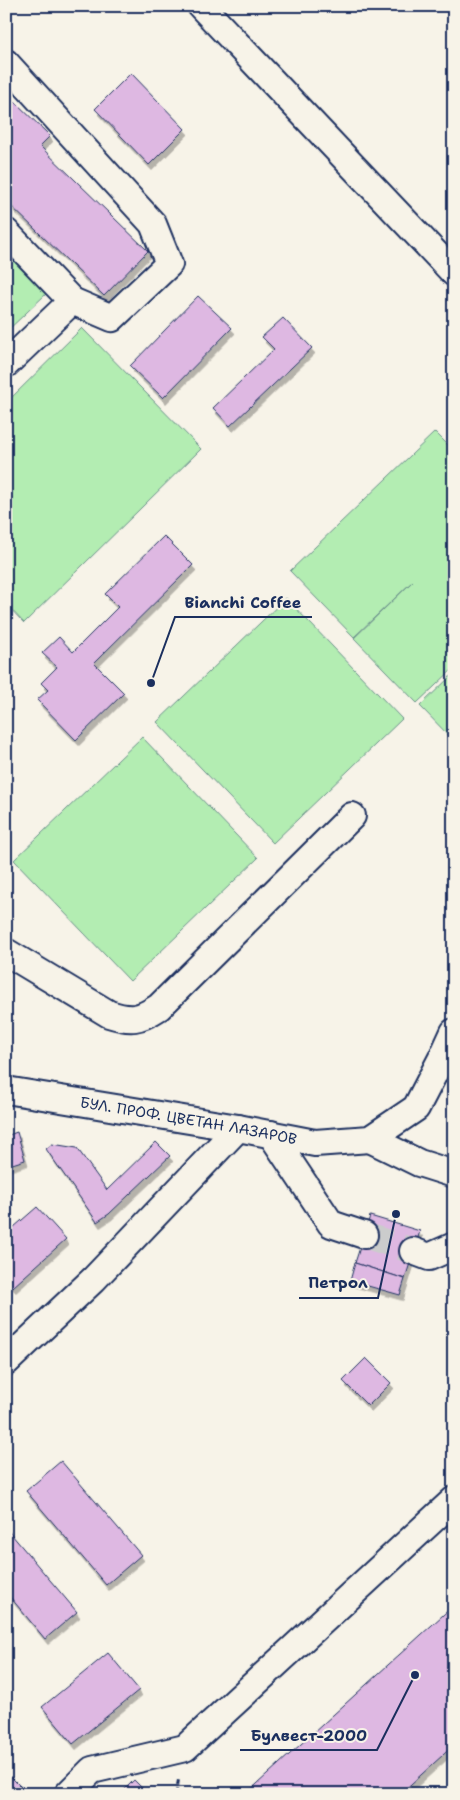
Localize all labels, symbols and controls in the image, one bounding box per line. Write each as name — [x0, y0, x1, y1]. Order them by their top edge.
callout: Bianchi Coffee — [175, 586, 312, 617]
text: Bianchi Coffee — [185, 592, 302, 613]
street label: БУЛ. ПРОФ. ЦВЕТАН ЛАЗАРОВ — [78, 1092, 299, 1149]
callout: Петрол — [299, 1267, 378, 1298]
text: Петрол — [308, 1272, 368, 1293]
callout: Булвест-2000 — [240, 1719, 377, 1750]
text: Булвест-2000 — [251, 1725, 367, 1746]

